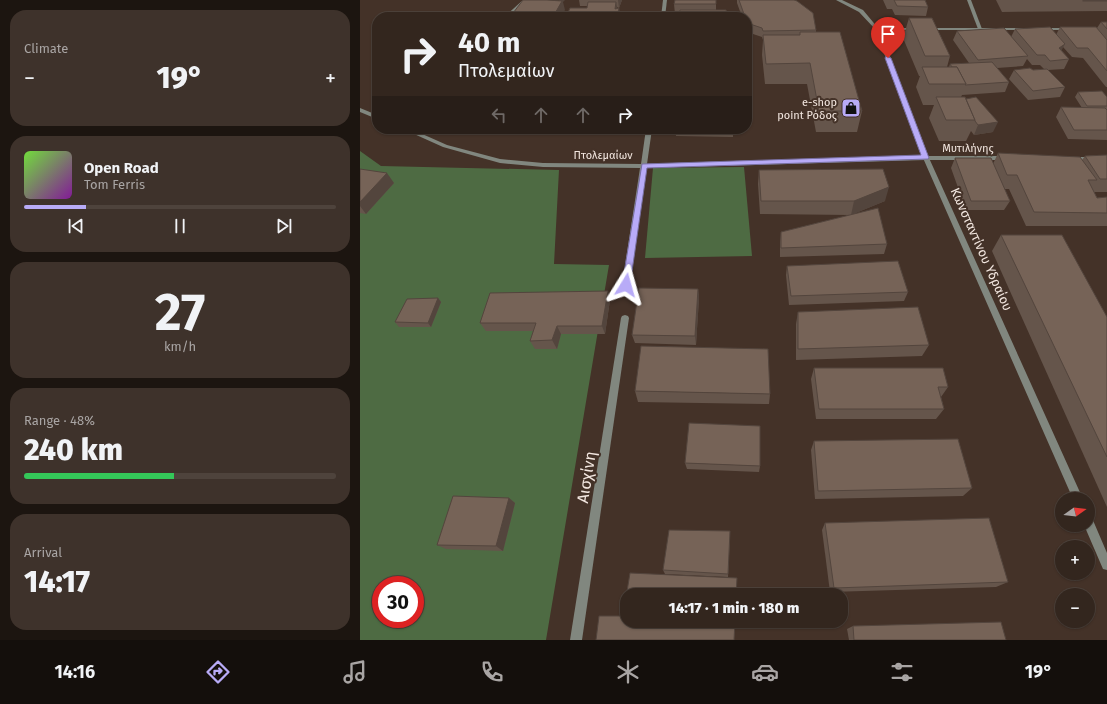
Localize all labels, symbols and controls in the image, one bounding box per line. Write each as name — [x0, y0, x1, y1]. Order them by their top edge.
pin — [871, 17, 905, 58]
icon: arrive — [877, 23, 899, 45]
text: 40 m — [458, 26, 521, 59]
icon: right — [392, 28, 444, 80]
text: Climate — [24, 41, 68, 56]
text: 19° — [157, 60, 203, 96]
text: Πτολεμαίων — [458, 60, 554, 82]
text: − — [24, 65, 35, 92]
text: + — [325, 65, 336, 92]
place label: e-shop point Ρόδος — [777, 96, 837, 122]
shop icon: e-shop point Ρόδος — [840, 97, 862, 119]
icon: left — [488, 104, 510, 126]
icon: ahead — [530, 104, 552, 126]
icon: ahead — [572, 104, 594, 126]
icon: right — [614, 104, 636, 126]
street label: Μυτιλήνης — [942, 142, 994, 155]
street label: Πτολεμαίων — [574, 149, 633, 162]
text: Open Road — [84, 159, 159, 177]
text: Tom Ferris — [84, 177, 145, 192]
street label: Κωνσταντίνου Υδραίου — [948, 185, 1015, 313]
icon: previous — [65, 215, 87, 237]
icon: pause — [169, 215, 191, 237]
icon: next — [273, 215, 295, 237]
position arrow — [605, 264, 647, 306]
text: 27 — [155, 281, 205, 344]
text: km/h — [164, 339, 196, 354]
text: Range · 48% — [24, 413, 95, 428]
text: 240 km — [24, 432, 123, 468]
street label: Αισχίνη — [573, 450, 600, 504]
north arrow — [1055, 492, 1095, 532]
map controls — [1055, 492, 1095, 628]
button: + — [1055, 540, 1095, 580]
text: Arrival — [24, 545, 62, 560]
text: 14:17 — [24, 564, 90, 600]
speed limit sign: 30 — [372, 576, 424, 628]
button: − — [1055, 588, 1095, 628]
text: 14:17 · 1 min · 180 m — [669, 599, 799, 617]
icon: directions — [204, 658, 232, 686]
icon: music — [341, 658, 369, 686]
icon: phone — [478, 658, 506, 686]
icon: climate — [614, 658, 642, 686]
icon: car — [751, 658, 779, 686]
icon: filters — [888, 658, 916, 686]
text: 14:16 — [54, 661, 95, 683]
text: 19° — [1025, 661, 1053, 683]

